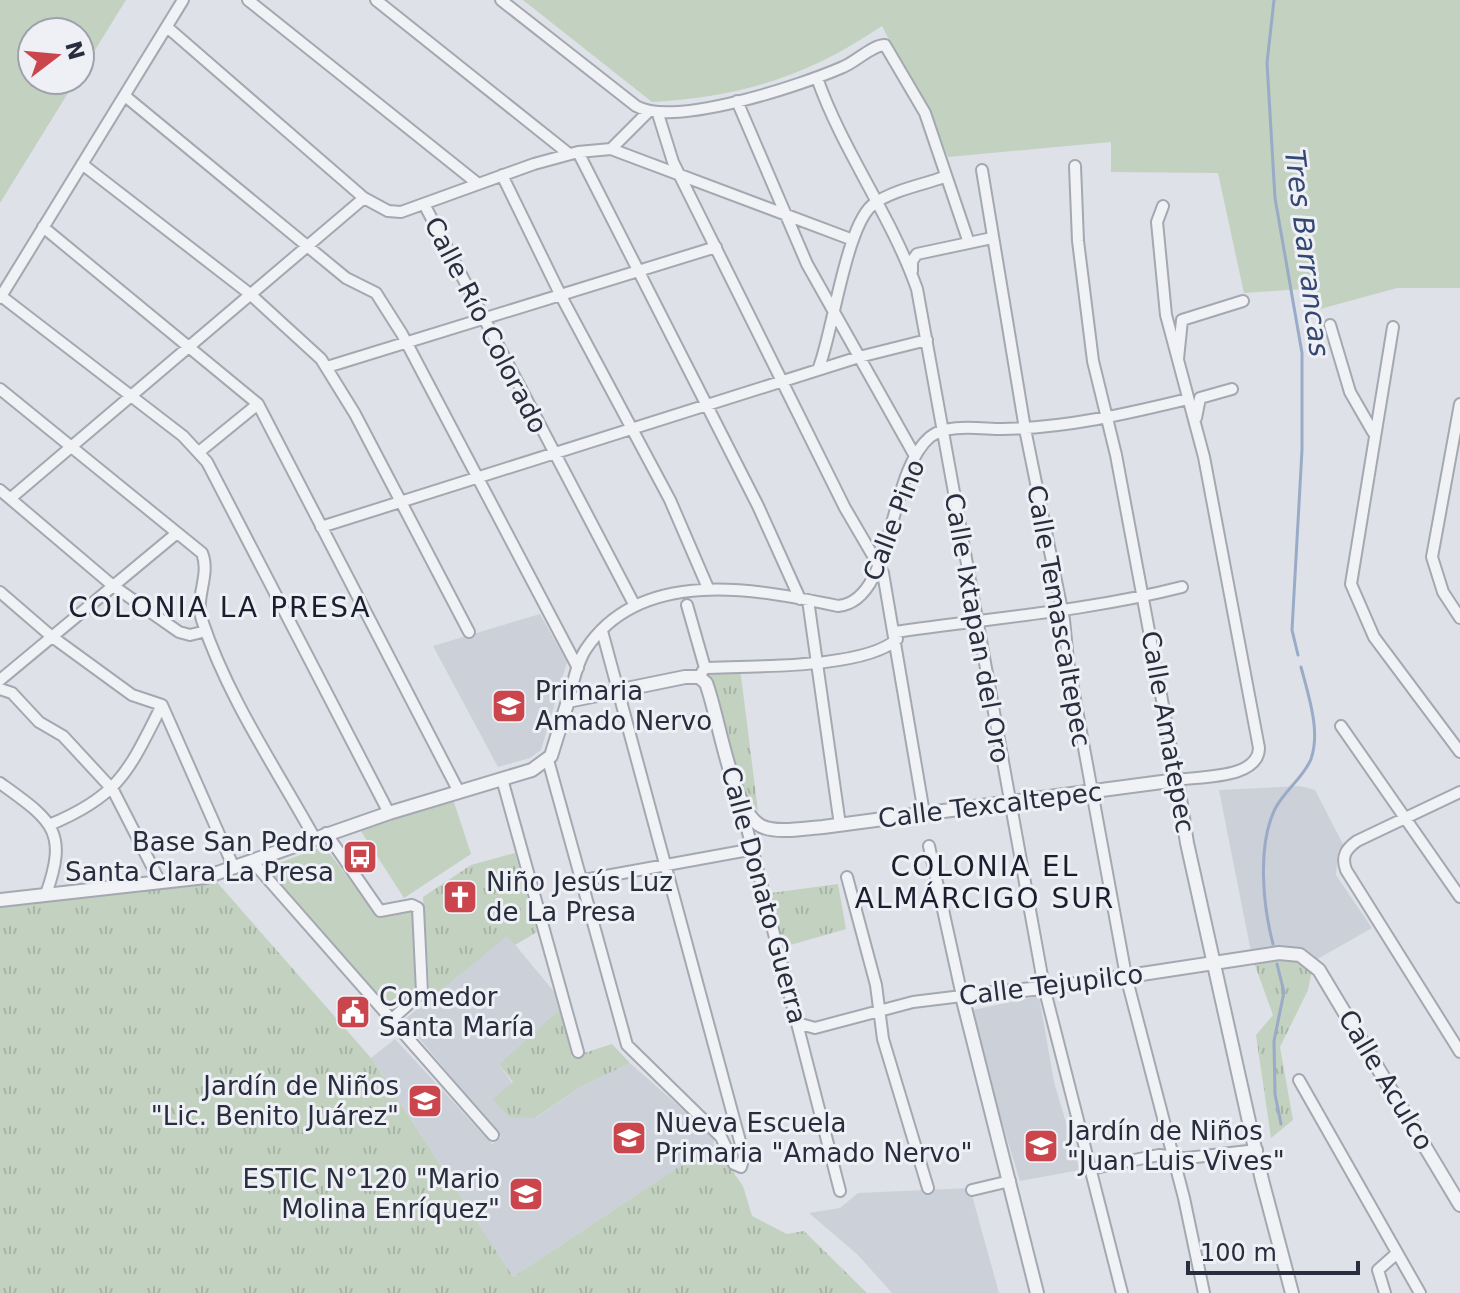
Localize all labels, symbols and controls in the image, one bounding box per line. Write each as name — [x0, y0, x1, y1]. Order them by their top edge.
north arrow — [16, 16, 96, 96]
text: N — [60, 38, 89, 63]
water label: Tres Barrancas — [1278, 147, 1336, 359]
street label: Calle Río Colorado — [419, 212, 553, 438]
street label: Calle Pino — [857, 455, 931, 585]
street label: Calle Temascaltepec — [1021, 483, 1097, 749]
street label: Calle Ixtapan del Oro — [938, 491, 1016, 765]
district label: COLONIA LA PRESA — [68, 591, 372, 624]
street label: Calle Amatepec — [1135, 629, 1201, 835]
place label: Primaria Amado Nervo — [535, 676, 712, 736]
school or university icon: Primaria Amado Nervo — [490, 687, 528, 725]
street label: Calle Donato Guerra — [715, 763, 813, 1027]
street label: Calle Texcaltepec — [876, 776, 1104, 834]
place label: Base San Pedro Santa Clara La Presa — [65, 827, 334, 887]
bus stop icon: Base San Pedro Santa Clara La Presa — [341, 838, 379, 876]
district label: COLONIA EL ALMÁRCIGO SUR — [855, 850, 1115, 915]
place label: Niño Jesús Luz de La Presa — [486, 867, 673, 927]
church icon: Niño Jesús Luz de La Presa — [441, 878, 479, 916]
street label: Calle Tejupilco — [957, 959, 1145, 1011]
place label: Comedor Santa María — [379, 982, 535, 1042]
public building icon: Comedor Santa María — [334, 993, 372, 1031]
street label: Calle Aculco — [1332, 1004, 1440, 1156]
place label: Jardín de Niños "Lic. Benito Juárez" — [151, 1071, 399, 1131]
school or university icon: Jardín de Niños "Lic. Benito Juárez" — [406, 1082, 444, 1120]
place label: Nueva Escuela Primaria "Amado Nervo" — [655, 1108, 973, 1168]
place label: Jardín de Niños "Juan Luis Vives" — [1065, 1116, 1285, 1176]
school or university icon: Nueva Escuela Primaria "Amado Nervo" — [610, 1119, 648, 1157]
school or university icon: Jardín de Niños "Juan Luis Vives" — [1022, 1127, 1060, 1165]
place label: ESTIC N°120 "Mario Molina Enríquez" — [243, 1164, 500, 1224]
school or university icon: ESTIC N°120 "Mario Molina Enríquez" — [507, 1175, 545, 1213]
scale bar — [1188, 1225, 1358, 1275]
text: 100 m — [1200, 1239, 1277, 1267]

